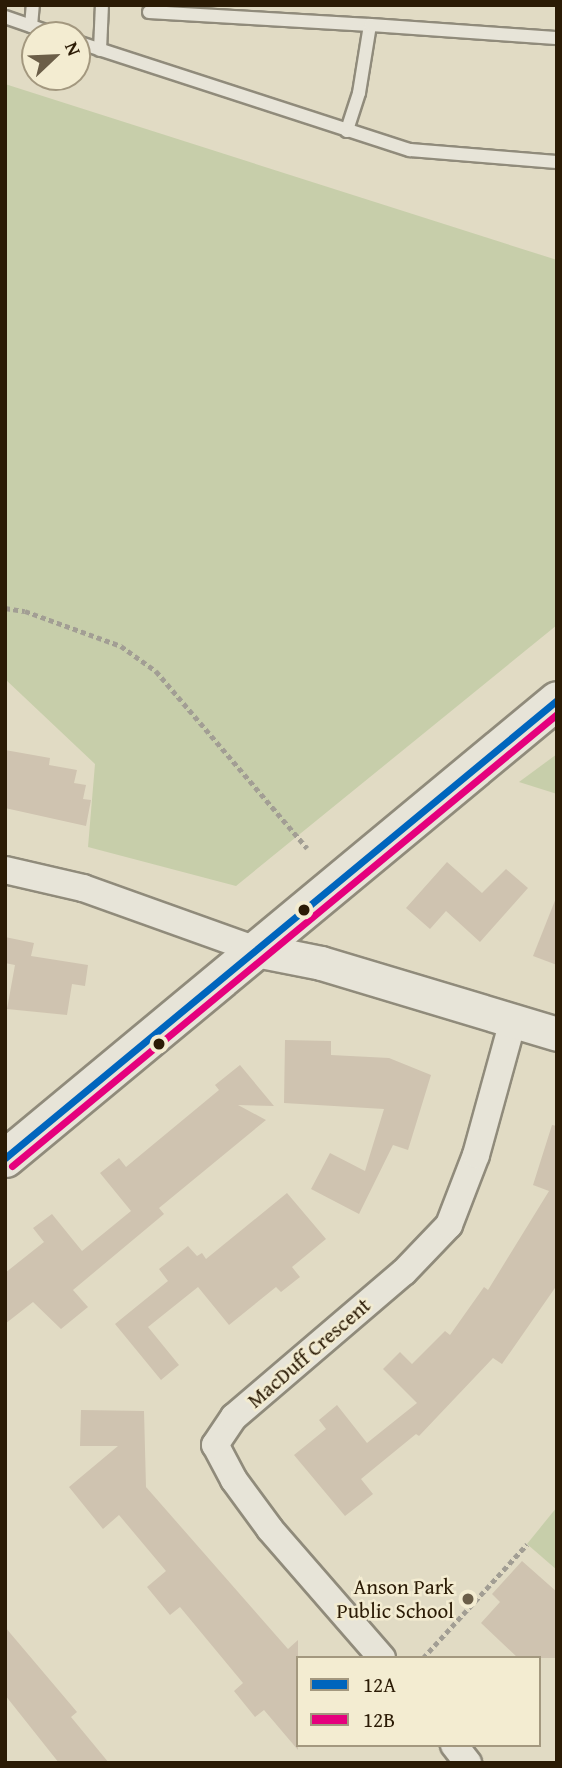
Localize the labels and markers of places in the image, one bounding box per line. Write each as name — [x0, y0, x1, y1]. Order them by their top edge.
unlabelled marker — [297, 903, 311, 917]
unlabelled marker — [152, 1037, 166, 1051]
place label: Anson Park Public School — [336, 1574, 454, 1624]
marker: Anson Park Public School — [460, 1591, 476, 1607]

